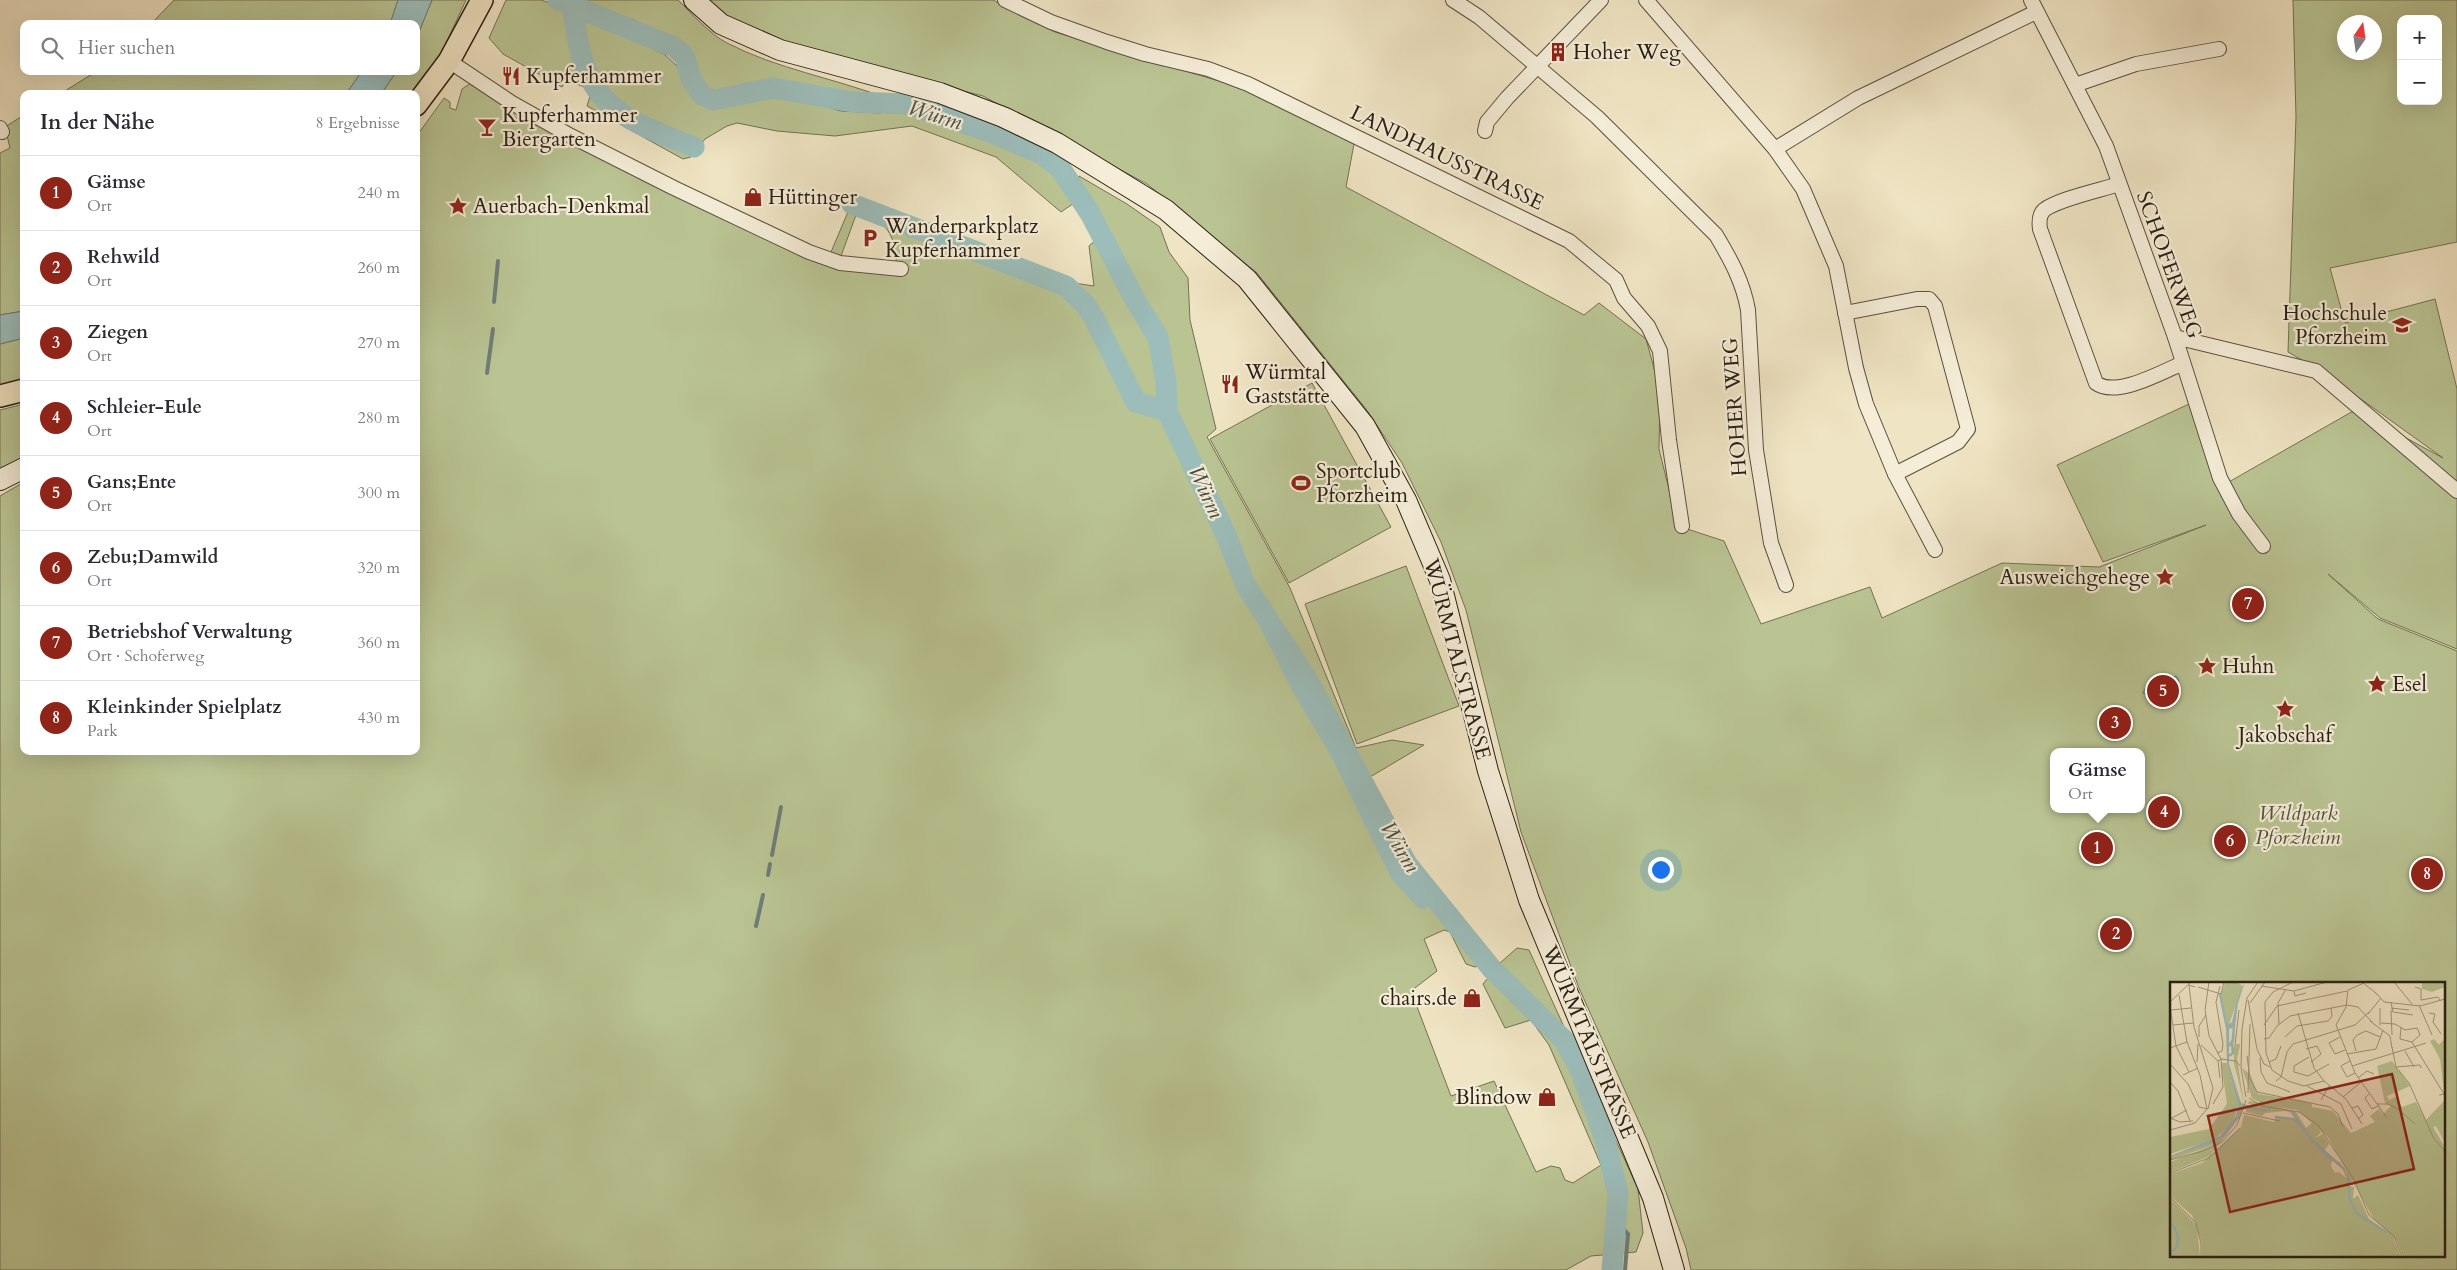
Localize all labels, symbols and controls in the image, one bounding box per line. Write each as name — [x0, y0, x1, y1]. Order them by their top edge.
north arrow — [2337, 15, 2382, 60]
map controls — [2397, 15, 2442, 105]
button: + — [2397, 15, 2442, 60]
search box — [20, 20, 420, 75]
icon: search — [38, 34, 66, 62]
text: Hier suchen — [78, 35, 175, 61]
place label: Hoher Weg — [1573, 38, 1681, 67]
building icon: Hoher Weg — [1547, 41, 1569, 63]
button: − — [2397, 60, 2442, 105]
place label: Kupferhammer — [526, 62, 662, 91]
restaurant icon: Kupferhammer — [500, 65, 522, 87]
water label: Würm — [904, 93, 966, 138]
street label: LANDHAUSSTRASSE — [1345, 98, 1549, 218]
place label: Kupferhammer Biergarten — [502, 101, 638, 154]
text: In der Nähe — [40, 108, 155, 137]
text: 8 Ergebnisse — [315, 112, 400, 134]
bar icon: Kupferhammer Biergarten — [476, 116, 498, 138]
text: Gämse — [87, 169, 146, 195]
text: 1 — [52, 182, 60, 204]
text: 240 m — [358, 182, 400, 204]
place label: Hüttinger — [768, 183, 857, 212]
shop icon: Hüttinger — [742, 186, 764, 208]
street label: SCHOFERWEG — [2129, 187, 2209, 343]
place label: Auerbach-Denkmal — [473, 192, 649, 221]
text: Ort — [87, 195, 112, 217]
place icon: Auerbach-Denkmal — [447, 195, 469, 217]
place label: Wanderparkplatz Kupferhammer — [884, 212, 1039, 265]
parking icon: Wanderparkplatz Kupferhammer — [859, 227, 881, 249]
text: Rehwild — [87, 244, 160, 270]
text: 2 — [52, 257, 60, 279]
text: 260 m — [358, 257, 400, 279]
text: Ort — [87, 270, 112, 292]
place label: Hochschule Pforzheim — [2282, 299, 2387, 352]
school or university icon: Hochschule Pforzheim — [2391, 314, 2413, 336]
text: Ziegen — [87, 319, 148, 345]
text: 3 — [52, 332, 60, 354]
text: 270 m — [358, 332, 400, 354]
street label: HOHER WEG — [1716, 336, 1754, 477]
text: Ort — [87, 345, 112, 367]
place label: Würmtal Gaststätte — [1244, 358, 1330, 411]
restaurant icon: Würmtal Gaststätte — [1219, 373, 1241, 395]
text: Schleier-Eule — [87, 394, 202, 420]
text: 4 — [52, 407, 60, 429]
text: 280 m — [358, 407, 400, 429]
text: Ort — [87, 420, 112, 442]
place label: Sportclub Pforzheim — [1316, 457, 1408, 510]
water label: Würm — [1181, 460, 1231, 524]
text: Gans;Ente — [87, 469, 176, 495]
sports icon: Sportclub Pforzheim — [1290, 472, 1312, 494]
text: 5 — [52, 482, 60, 504]
text: 300 m — [358, 482, 400, 504]
text: Ort — [87, 495, 112, 517]
text: Zebu;Damwild — [87, 544, 218, 570]
street label: WÜRMTALSTRASSE — [1416, 554, 1498, 763]
text: 6 — [52, 557, 60, 579]
text: 320 m — [358, 557, 400, 579]
place label: Ausweichgehege — [1999, 563, 2150, 592]
place icon: Ausweichgehege — [2154, 566, 2176, 588]
text: Ort — [87, 570, 112, 592]
pin: 7 — [2232, 585, 2264, 623]
text: Betriebshof Verwaltung — [87, 619, 292, 645]
text: 7 — [52, 632, 60, 654]
text: 360 m — [358, 632, 400, 654]
text: Ort · Schoferweg — [87, 645, 204, 667]
place label: Huhn — [2222, 652, 2275, 681]
place icon: Huhn — [2196, 655, 2218, 677]
place label: Esel — [2392, 670, 2427, 699]
pin: 5 — [2147, 672, 2179, 710]
place icon: Esel — [2366, 673, 2388, 695]
text: Kleinkinder Spielplatz — [87, 694, 281, 720]
place icon: Jakobschaf — [2274, 698, 2296, 720]
pin: 3 — [2099, 704, 2131, 742]
text: 8 — [52, 707, 60, 729]
text: 430 m — [358, 707, 400, 729]
text: Park — [87, 720, 118, 742]
place label: Jakobschaf — [2235, 721, 2335, 750]
popup — [2050, 748, 2145, 813]
text: Gämse — [2068, 757, 2127, 783]
text: Ort — [2068, 783, 2093, 805]
pin: 4 — [2148, 793, 2180, 831]
park label: Wildpark Pforzheim — [2255, 799, 2341, 852]
water label: Würm — [1373, 815, 1427, 879]
pin: 6 — [2214, 822, 2246, 860]
pin: 1 — [2081, 829, 2113, 867]
pin: 8 — [2411, 855, 2443, 893]
your location — [1648, 857, 1674, 883]
pin: 2 — [2100, 915, 2132, 953]
street label: WÜRMTALSTRASSE — [1535, 940, 1643, 1143]
inset map — [2170, 982, 2444, 1258]
place label: chairs.de — [1380, 984, 1457, 1013]
shop icon: chairs.de — [1461, 987, 1483, 1009]
place label: Blindow — [1455, 1083, 1532, 1112]
shop icon: Blindow — [1536, 1086, 1558, 1108]

